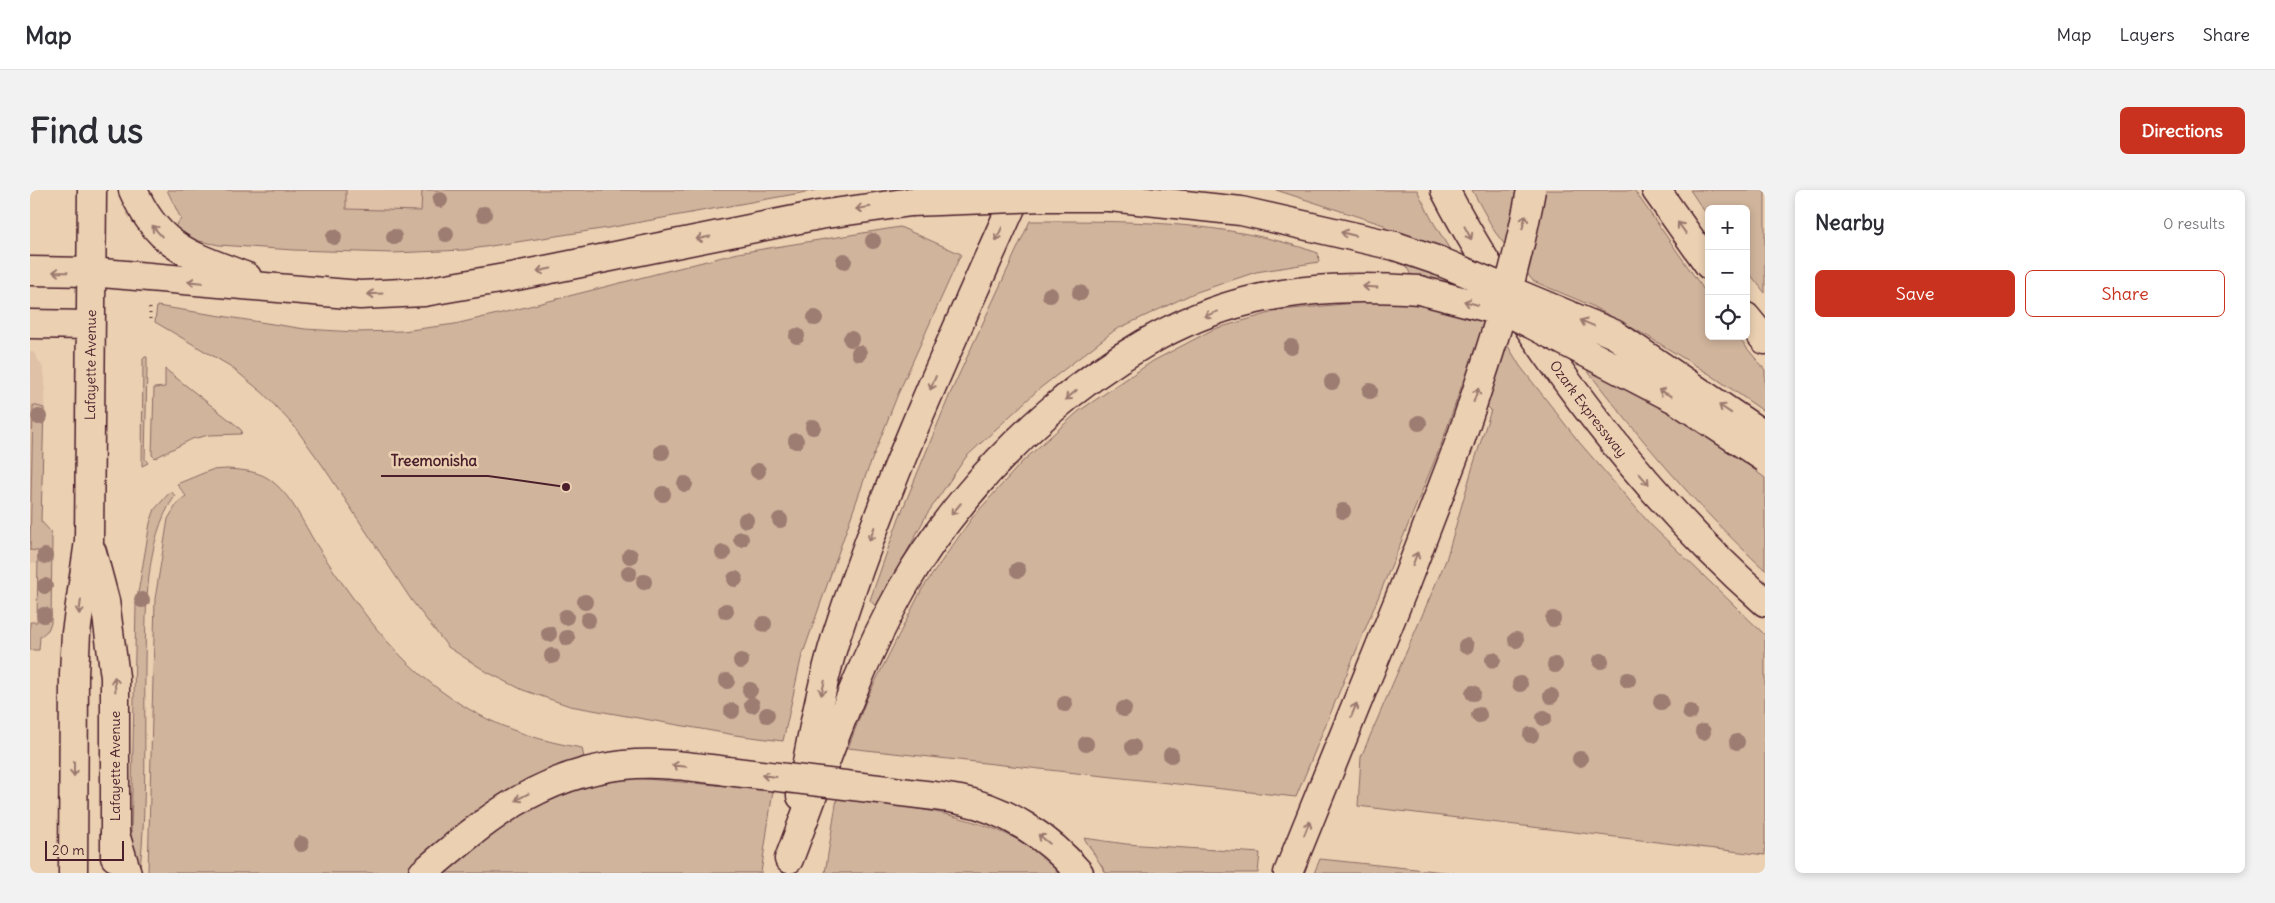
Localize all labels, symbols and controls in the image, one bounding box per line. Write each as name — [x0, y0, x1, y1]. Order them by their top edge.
text: Map — [25, 20, 72, 50]
text: Map — [2056, 23, 2091, 46]
text: Layers — [2119, 23, 2175, 46]
text: Share — [2203, 23, 2250, 46]
button: Directions — [2120, 107, 2245, 154]
text: Find us — [30, 108, 143, 152]
one-way arrow — [855, 204, 871, 214]
map controls — [1705, 205, 1750, 340]
button: + — [1705, 205, 1750, 250]
text: Nearby — [1815, 209, 1885, 236]
text: 0 results — [2163, 213, 2225, 233]
one-way arrow — [1520, 214, 1529, 230]
one-way arrow — [1676, 222, 1687, 235]
one-way arrow — [151, 224, 163, 237]
one-way arrow — [1464, 225, 1473, 240]
one-way arrow — [994, 226, 1004, 241]
one-way arrow — [1340, 228, 1356, 238]
one-way arrow — [696, 233, 712, 243]
button: − — [1705, 250, 1750, 295]
one-way arrow — [537, 266, 553, 276]
one-way arrow — [52, 267, 68, 276]
button: Save — [1815, 270, 2015, 317]
button: Share — [2025, 270, 2225, 317]
one-way arrow — [187, 277, 203, 287]
one-way arrow — [1362, 282, 1378, 291]
one-way arrow — [367, 289, 384, 299]
button: locate — [1705, 295, 1750, 340]
one-way arrow — [1463, 298, 1479, 308]
street label: Lafayette Avenue — [81, 310, 100, 420]
one-way arrow — [1204, 310, 1219, 319]
one-way arrow — [1580, 318, 1595, 328]
street label: Ozark Expressway — [1546, 357, 1631, 461]
one-way arrow — [928, 375, 938, 390]
one-way arrow — [1472, 388, 1481, 403]
one-way arrow — [1658, 388, 1673, 398]
one-way arrow — [1065, 389, 1078, 400]
one-way arrow — [1718, 404, 1732, 414]
callout: Treemonisha — [381, 446, 488, 476]
text: Treemonisha — [391, 451, 478, 470]
one-way arrow — [1638, 472, 1649, 485]
one-way arrow — [950, 502, 961, 515]
one-way arrow — [867, 525, 876, 541]
one-way arrow — [1411, 552, 1420, 567]
one-way arrow — [75, 599, 85, 615]
one-way arrow — [110, 677, 120, 693]
one-way arrow — [818, 680, 827, 696]
one-way arrow — [1350, 703, 1359, 718]
street label: Lafayette Avenue — [106, 711, 124, 821]
one-way arrow — [69, 761, 79, 777]
one-way arrow — [671, 761, 687, 771]
one-way arrow — [762, 771, 778, 781]
one-way arrow — [515, 792, 530, 802]
one-way arrow — [1302, 821, 1312, 836]
one-way arrow — [1038, 834, 1051, 845]
scale bar — [45, 838, 124, 861]
text: 20 m — [52, 841, 85, 859]

